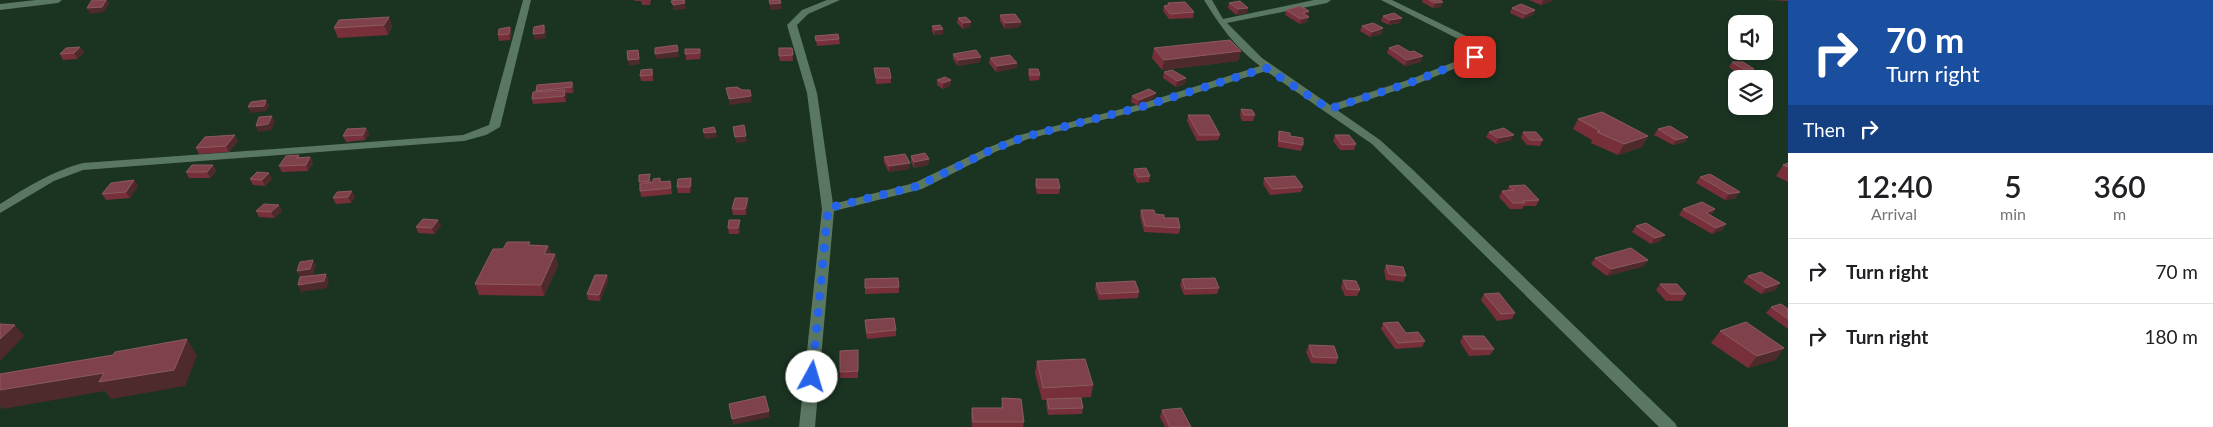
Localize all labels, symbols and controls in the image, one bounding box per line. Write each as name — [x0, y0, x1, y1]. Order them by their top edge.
map controls — [1728, 15, 1773, 115]
button: sound — [1728, 15, 1773, 60]
text: 70 m — [1886, 18, 1964, 60]
icon: right — [1803, 20, 1868, 85]
pin — [1454, 36, 1496, 78]
icon: arrive — [1461, 43, 1489, 71]
text: Turn right — [1886, 60, 1980, 87]
button: layers — [1728, 70, 1773, 115]
icon: right — [1855, 115, 1883, 143]
text: Then — [1803, 118, 1845, 141]
text: 12:40 — [1855, 168, 1933, 204]
text: 5 — [2004, 168, 2022, 204]
text: 360 — [2093, 168, 2146, 204]
text: Arrival — [1871, 204, 1917, 223]
text: min — [2000, 204, 2026, 223]
text: m — [2113, 204, 2126, 223]
icon: right — [1803, 257, 1831, 285]
text: Turn right — [1846, 260, 1928, 283]
text: 70 m — [2155, 260, 2198, 283]
icon: right — [1803, 322, 1831, 350]
text: Turn right — [1846, 325, 1928, 348]
text: 180 m — [2144, 325, 2198, 348]
position arrow — [785, 350, 837, 402]

